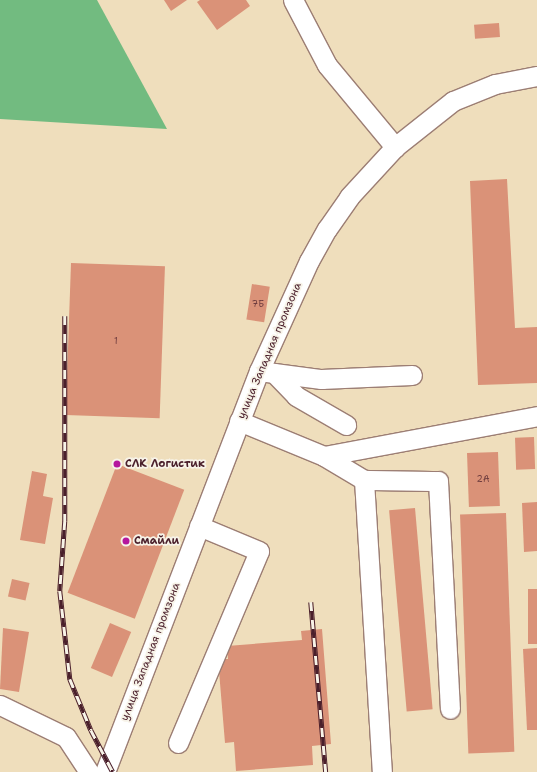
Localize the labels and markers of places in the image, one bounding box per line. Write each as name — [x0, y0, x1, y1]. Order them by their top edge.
place label: СЛК Логистик — [125, 457, 205, 471]
marker: СЛК Логистик — [112, 459, 122, 469]
place label: Смайли — [134, 534, 179, 548]
marker: Смайли — [121, 536, 131, 546]

